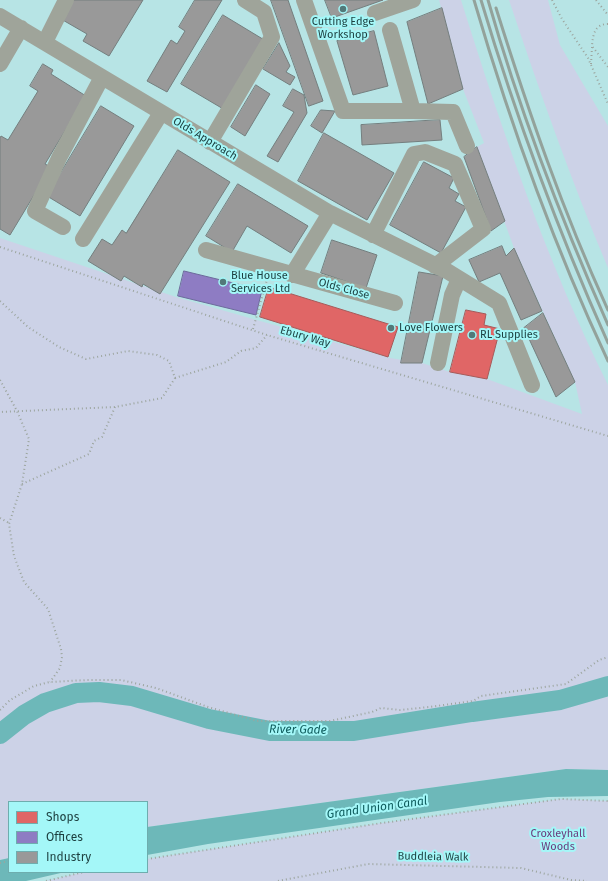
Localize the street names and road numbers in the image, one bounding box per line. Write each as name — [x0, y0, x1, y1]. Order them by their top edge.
street label: Olds Approach — [170, 115, 240, 163]
street label: Olds Close — [317, 276, 371, 302]
street label: Ebury Way — [278, 324, 332, 350]
street label: Buddleia Walk — [397, 850, 469, 864]

